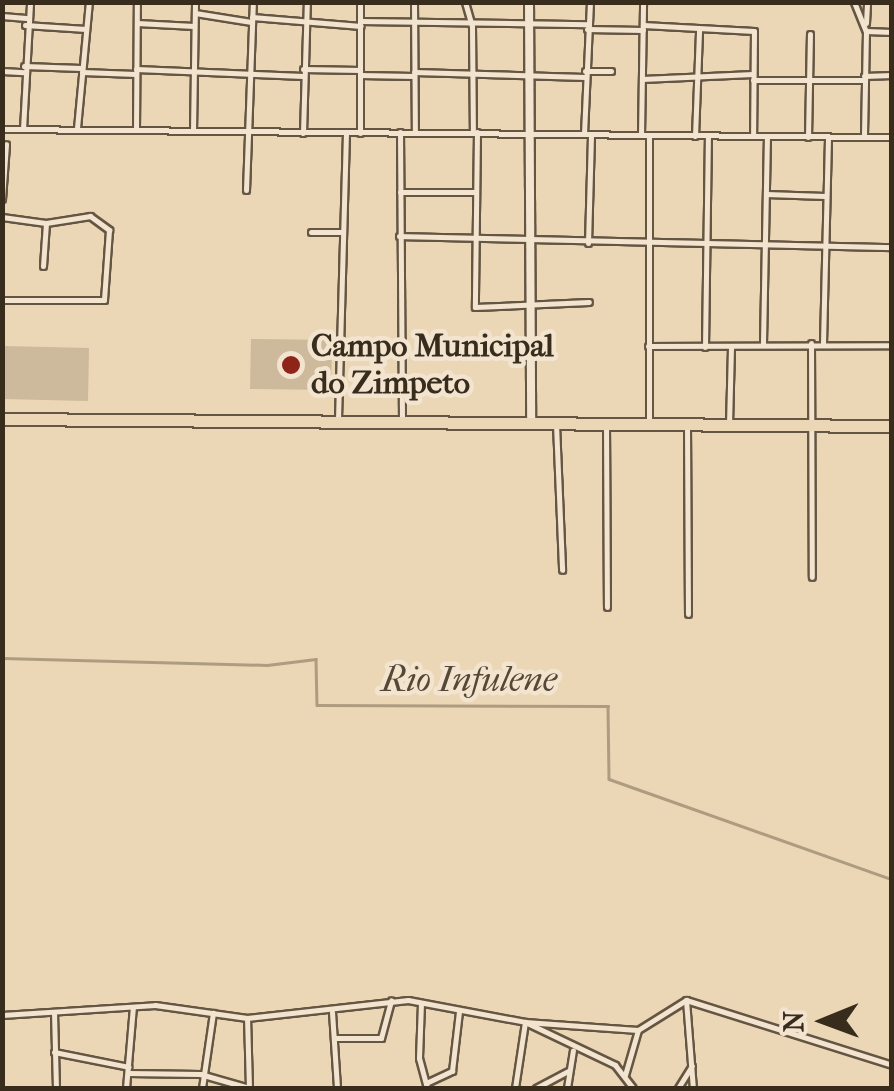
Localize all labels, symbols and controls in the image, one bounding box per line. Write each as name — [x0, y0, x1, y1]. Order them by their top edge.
place label: Campo Municipal do Zimpeto — [311, 328, 554, 403]
marker: Campo Municipal do Zimpeto — [280, 354, 302, 376]
water label: Rio Infulene — [381, 659, 557, 701]
north arrow — [774, 971, 874, 1071]
text: N — [777, 1011, 810, 1032]

